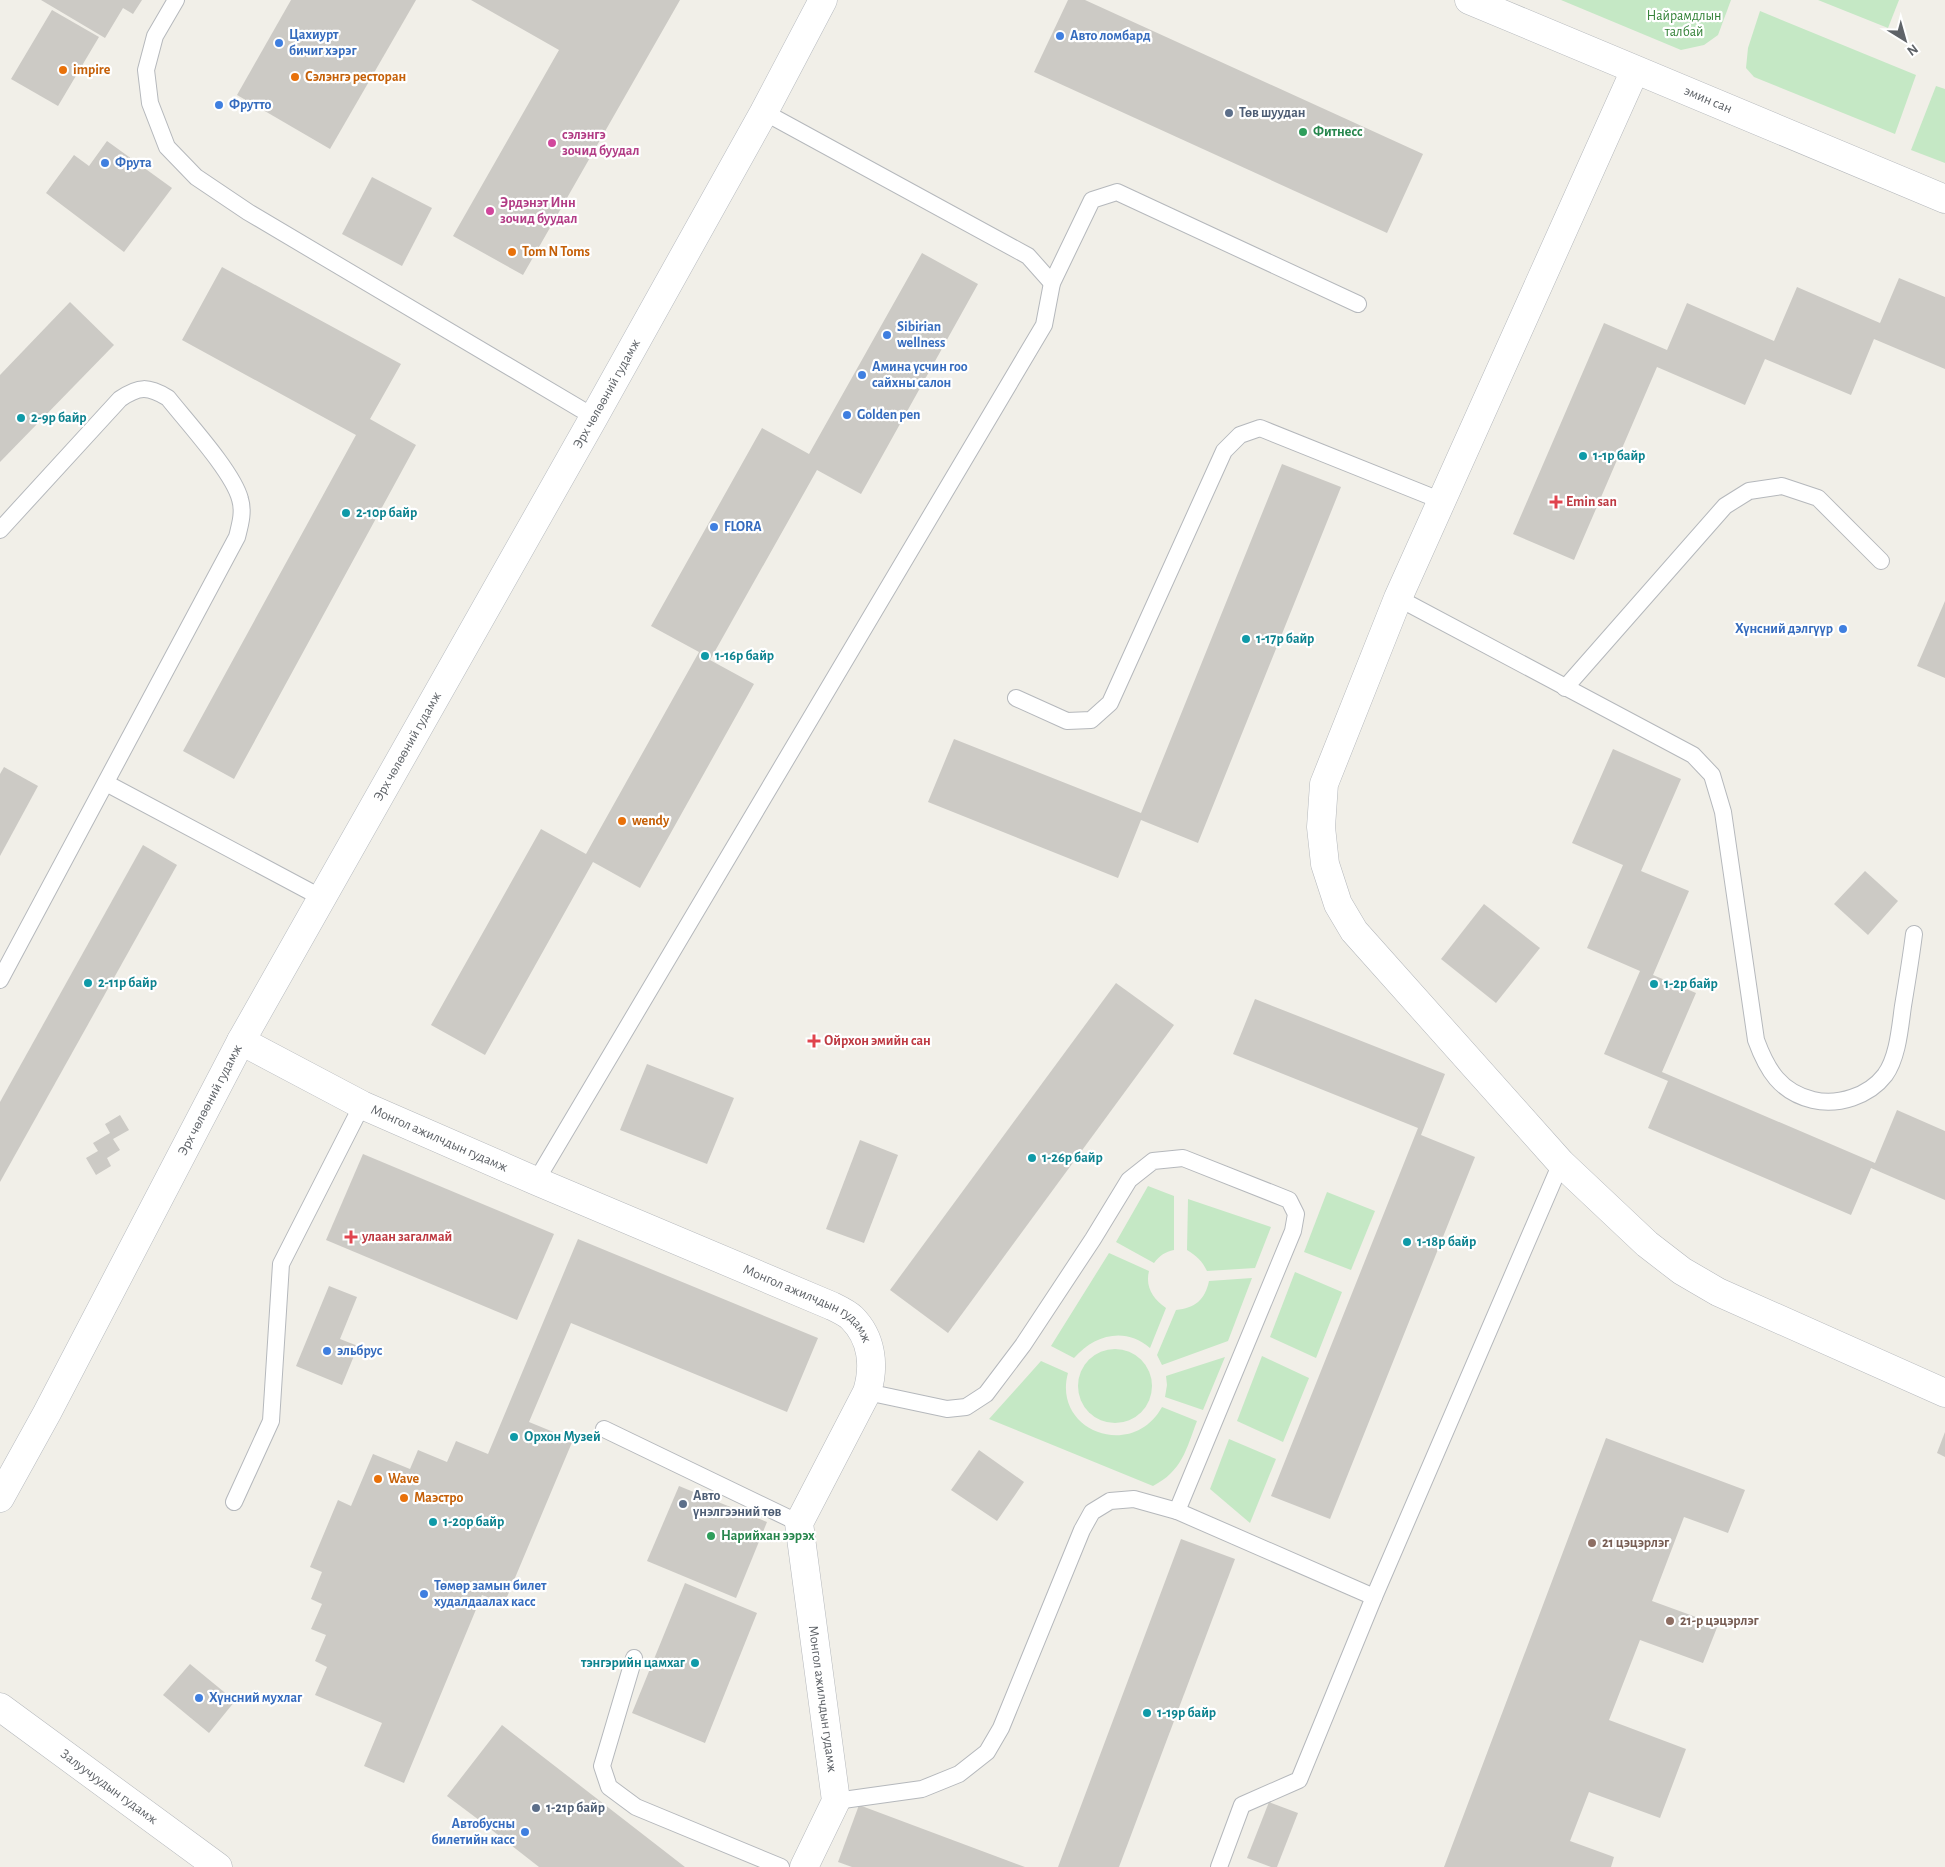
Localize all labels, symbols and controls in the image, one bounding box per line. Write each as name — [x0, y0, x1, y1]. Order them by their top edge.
park label: Найрамдлын талбай — [1647, 9, 1721, 39]
north arrow — [1880, 15, 1930, 65]
place label: Цахиурт бичиг хэрэг — [289, 28, 357, 58]
place label: Авто ломбард — [1070, 29, 1151, 43]
marker: Авто ломбард — [1054, 30, 1066, 42]
marker: Цахиурт бичиг хэрэг — [273, 37, 285, 49]
text: N — [1904, 41, 1920, 58]
place label: impire — [73, 63, 111, 77]
marker: impire — [57, 64, 69, 76]
place label: Сэлэнгэ ресторан — [305, 70, 406, 84]
marker: Сэлэнгэ ресторан — [289, 71, 301, 83]
street label: эмин сан — [1682, 84, 1734, 116]
place label: Фрутто — [229, 98, 272, 112]
marker: Фрутто — [213, 99, 225, 111]
place label: Төв шуудан — [1239, 106, 1305, 120]
marker: Төв шуудан — [1223, 107, 1235, 119]
place label: Фитнесс — [1313, 125, 1363, 139]
marker: Фитнесс — [1297, 126, 1309, 138]
place label: сэлэнгэ зочид буудал — [562, 128, 640, 158]
marker: сэлэнгэ зочид буудал — [546, 137, 558, 149]
place label: Фрута — [115, 156, 152, 170]
marker: Фрута — [99, 157, 111, 169]
place label: Эрдэнэт Инн зочид буудал — [500, 196, 578, 226]
marker: Эрдэнэт Инн зочид буудал — [484, 205, 496, 217]
place label: Tom N Toms — [522, 245, 590, 259]
marker: Tom N Toms — [506, 246, 518, 258]
place label: Sibirian wellness — [897, 320, 945, 350]
marker: Sibirian wellness — [881, 329, 893, 341]
street label: Эрх чөлөөний гудамж — [571, 337, 643, 451]
place label: Амина үсчин гоо сайхны салон — [872, 360, 968, 390]
marker: Амина үсчин гоо сайхны салон — [856, 369, 868, 381]
place label: Golden pen — [857, 408, 921, 422]
marker: Golden pen — [841, 409, 853, 421]
place label: 2-9р байр — [31, 411, 87, 425]
marker: 2-9р байр — [15, 412, 27, 424]
place label: 1-1р байр — [1593, 449, 1645, 463]
marker: 1-1р байр — [1577, 450, 1589, 462]
place label: Emin san — [1566, 495, 1617, 509]
marker: Emin san — [1550, 496, 1562, 508]
place label: 2-10р байр — [356, 506, 417, 520]
marker: 2-10р байр — [340, 507, 352, 519]
place label: FLORA — [724, 520, 762, 534]
marker: FLORA — [708, 521, 720, 533]
place label: Хүнсний дэлгүүр — [1735, 622, 1833, 636]
marker: Хүнсний дэлгүүр — [1837, 623, 1849, 635]
place label: 1-17р байр — [1256, 632, 1314, 646]
marker: 1-17р байр — [1240, 633, 1252, 645]
place label: 1-16р байр — [715, 649, 774, 663]
marker: 1-16р байр — [699, 650, 711, 662]
street label: Эрх чөлөөний гудамж — [371, 690, 444, 804]
place label: wendy — [632, 814, 670, 828]
marker: wendy — [616, 815, 628, 827]
place label: 2-11р байр — [98, 976, 157, 990]
marker: 2-11р байр — [82, 977, 94, 989]
place label: 1-2р байр — [1664, 977, 1718, 991]
marker: 1-2р байр — [1648, 978, 1660, 990]
place label: Ойрхон эмийн сан — [824, 1034, 931, 1048]
marker: Ойрхон эмийн сан — [808, 1035, 820, 1047]
street label: Эрх чөлөөний гудамж — [176, 1042, 245, 1158]
street label: Монгол ажилчдын гудамж — [368, 1103, 510, 1175]
place label: 1-26р байр — [1042, 1151, 1103, 1165]
marker: 1-26р байр — [1026, 1152, 1038, 1164]
marker: улаан загалмай — [344, 1230, 358, 1244]
place label: улаан загалмай — [361, 1230, 452, 1244]
place label: 1-18р байр — [1417, 1235, 1476, 1249]
marker: 1-18р байр — [1401, 1236, 1413, 1248]
street label: Монгол ажилчдын гудамж — [741, 1262, 874, 1345]
place label: эльбрус — [337, 1344, 383, 1358]
marker: эльбрус — [321, 1345, 333, 1357]
place label: Орхон Myзей — [524, 1430, 601, 1444]
marker: Орхон Myзей — [508, 1431, 520, 1443]
place label: Wave — [388, 1472, 420, 1486]
marker: Wave — [372, 1473, 384, 1485]
place label: Авто үнэлгээний төв — [693, 1489, 782, 1519]
place label: Маэстро — [414, 1491, 464, 1505]
marker: Маэстро — [398, 1492, 410, 1504]
marker: Авто үнэлгээний төв — [677, 1498, 689, 1510]
place label: 1-20р байр — [443, 1515, 504, 1529]
marker: 1-20р байр — [427, 1516, 439, 1528]
place label: Нарийхан ээрэх — [721, 1529, 815, 1543]
marker: Нарийхан ээрэх — [705, 1530, 717, 1542]
place label: 21 цэцэрлэг — [1602, 1536, 1670, 1550]
marker: 21 цэцэрлэг — [1586, 1537, 1598, 1549]
place label: Төмөр замын билет худалдаалах касс — [434, 1579, 547, 1609]
marker: Төмөр замын билет худалдаалах касс — [418, 1588, 430, 1600]
place label: 21-р цэцэрлэг — [1680, 1614, 1759, 1628]
marker: 21-р цэцэрлэг — [1664, 1615, 1676, 1627]
street label: Монгол ажилчдын гудамж — [806, 1625, 839, 1773]
place label: тэнгэрийн цамхаг — [580, 1656, 686, 1670]
marker: тэнгэрийн цамхаг — [689, 1657, 701, 1669]
place label: Хүнсний мухлаг — [209, 1691, 303, 1705]
marker: Хүнсний мухлаг — [193, 1692, 205, 1704]
place label: 1-19р байр — [1157, 1706, 1216, 1720]
marker: 1-19р байр — [1141, 1707, 1153, 1719]
street label: Залуучуудын гудамж — [58, 1747, 160, 1827]
place label: 1-21р байр — [546, 1801, 605, 1815]
marker: 1-21р байр — [530, 1802, 542, 1814]
place label: Автобусны билетийн касс — [432, 1817, 515, 1847]
marker: Автобусны билетийн касс — [519, 1826, 531, 1838]

